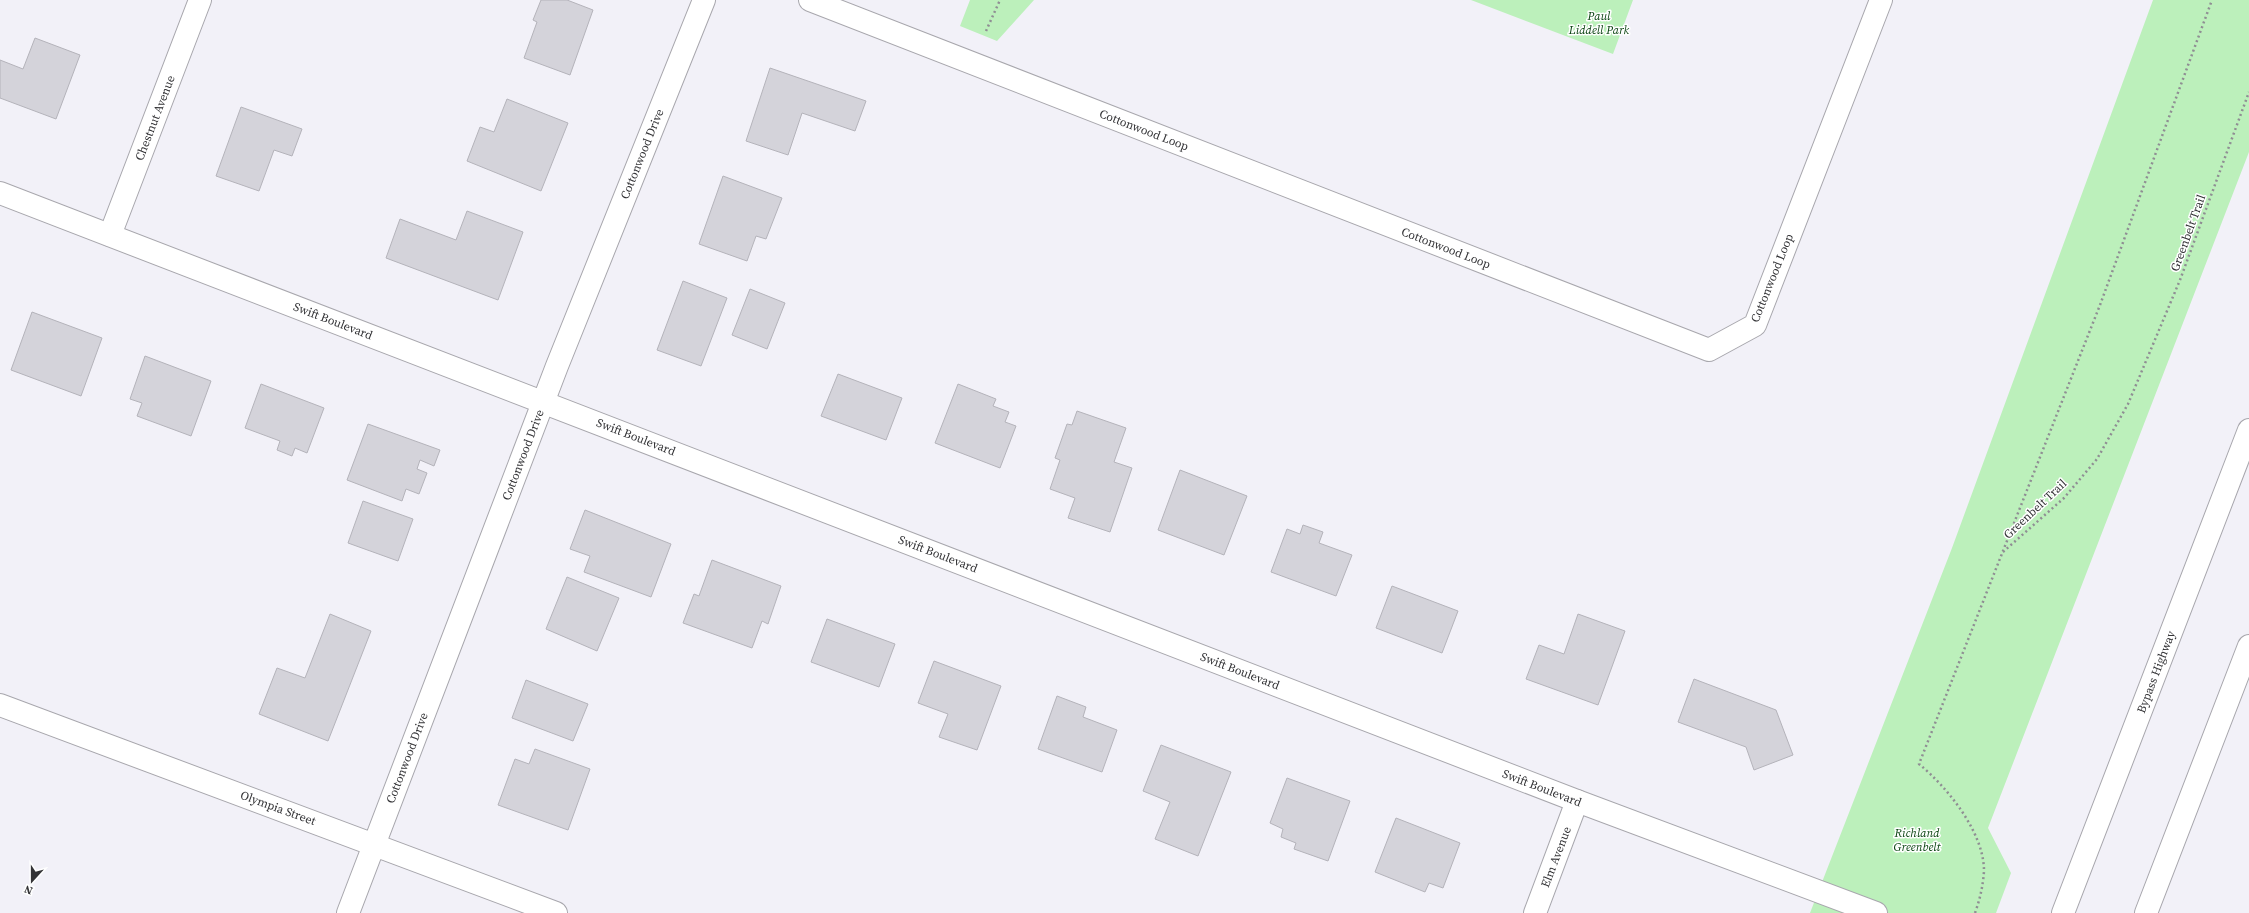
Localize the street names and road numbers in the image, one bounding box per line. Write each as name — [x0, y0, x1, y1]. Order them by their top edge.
street label: Chestnut Avenue — [131, 73, 179, 163]
street label: Cottonwood Drive — [617, 106, 667, 202]
street label: Cottonwood Loop — [1097, 106, 1191, 154]
street label: Greenbelt Trail — [2167, 192, 2209, 274]
street label: Cottonwood Loop — [1399, 224, 1493, 272]
street label: Cottonwood Loop — [1747, 231, 1797, 325]
street label: Swift Boulevard — [291, 299, 375, 343]
street label: Cottonwood Drive — [498, 407, 548, 503]
street label: Swift Boulevard — [594, 415, 678, 459]
street label: Greenbelt Trail — [2000, 475, 2070, 542]
street label: Swift Boulevard — [896, 532, 980, 576]
street label: Bypass Highway — [2133, 628, 2179, 715]
street label: Swift Boulevard — [1198, 649, 1282, 693]
street label: Cottonwood Drive — [382, 710, 432, 806]
street label: Swift Boulevard — [1500, 766, 1584, 810]
street label: Olympia Street — [238, 787, 318, 829]
street label: Elm Avenue — [1537, 824, 1575, 890]

